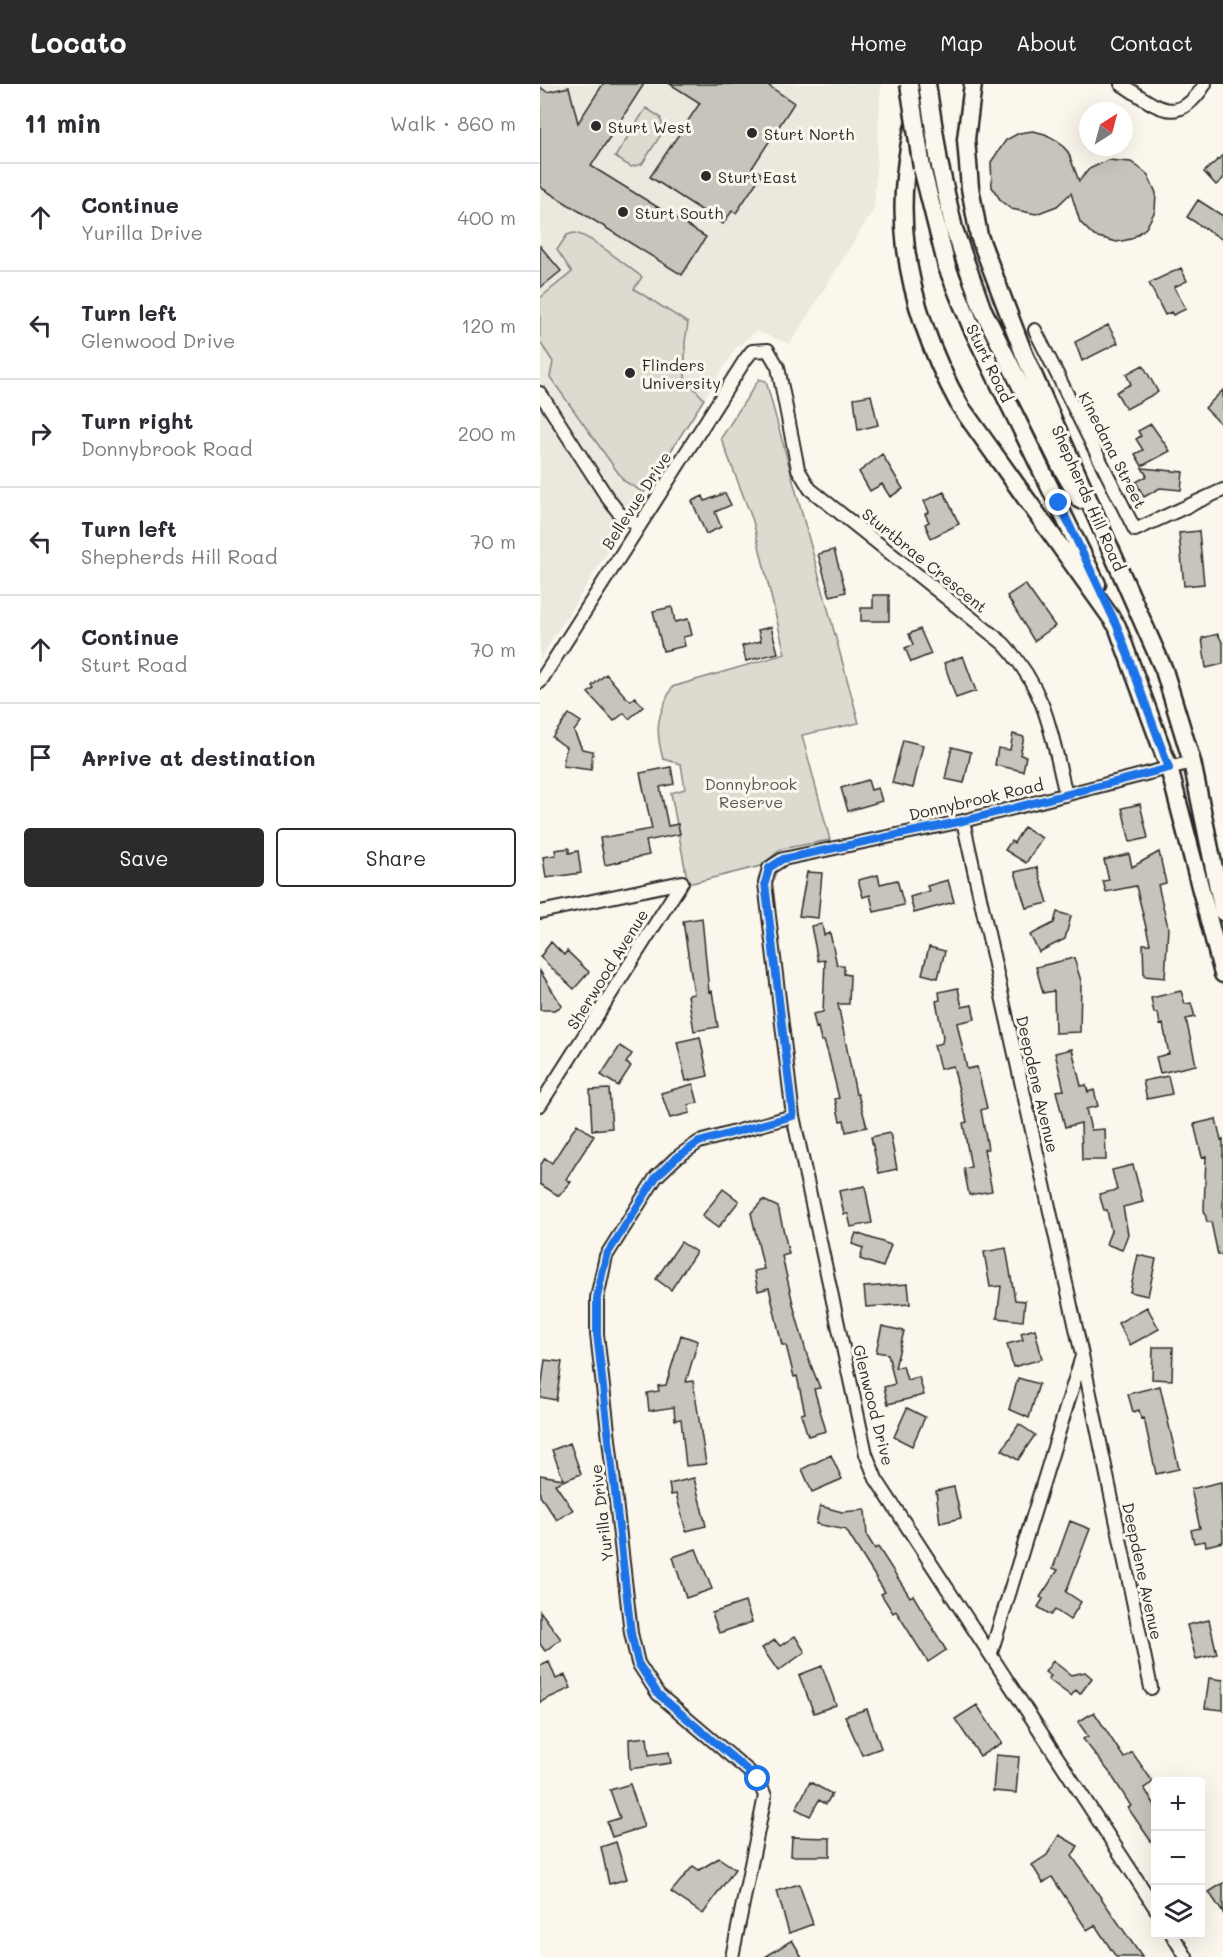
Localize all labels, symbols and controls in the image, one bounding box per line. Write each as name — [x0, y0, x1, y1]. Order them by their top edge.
text: Locato — [30, 24, 127, 60]
text: Home — [850, 29, 907, 56]
text: Map — [940, 29, 983, 56]
text: About — [1016, 29, 1077, 56]
text: Contact — [1110, 29, 1193, 56]
north arrow — [1079, 102, 1133, 156]
text: 11 min — [24, 106, 101, 140]
text: Walk · 860 m — [390, 110, 516, 136]
place label: Sturt West — [608, 116, 692, 137]
marker: Sturt West — [589, 119, 603, 133]
place label: Sturt North — [764, 123, 854, 144]
marker: Sturt North — [745, 126, 759, 140]
place label: Sturt East — [718, 166, 797, 187]
marker: Sturt East — [699, 169, 713, 183]
text: Continue — [81, 190, 179, 219]
icon: ahead — [24, 201, 57, 234]
place label: Sturt South — [635, 202, 723, 223]
text: 400 m — [457, 204, 516, 230]
marker: Sturt South — [616, 205, 630, 219]
text: Yurilla Drive — [81, 219, 203, 245]
text: Turn left — [81, 298, 177, 327]
icon: left — [24, 309, 57, 342]
text: 120 m — [461, 312, 516, 338]
street label: Sturt Road — [962, 320, 1018, 406]
text: Glenwood Drive — [81, 327, 235, 353]
place label: Flinders University — [642, 354, 721, 393]
marker: Flinders University — [623, 366, 637, 380]
street label: Kinedana Street — [1075, 388, 1151, 512]
text: Turn right — [81, 406, 193, 435]
icon: right — [24, 417, 57, 450]
text: 200 m — [458, 420, 516, 446]
street label: Shepherds Hill Road — [1047, 422, 1131, 574]
text: Donnybrook Road — [81, 435, 253, 461]
street label: Bellevue Drive — [597, 447, 675, 553]
route end — [1045, 489, 1071, 515]
street label: Sturtbrae Crescent — [858, 503, 992, 617]
text: Turn left — [81, 514, 177, 543]
icon: left — [24, 525, 57, 558]
text: 70 m — [470, 528, 516, 554]
text: Shepherds Hill Road — [81, 543, 277, 569]
text: Continue — [81, 622, 179, 651]
icon: ahead — [24, 633, 57, 666]
text: 70 m — [470, 636, 516, 662]
text: Sturt Road — [81, 651, 187, 677]
icon: arrive — [24, 741, 57, 774]
text: Arrive at destination — [81, 743, 316, 772]
park label: Donnybrook Reserve — [705, 773, 797, 812]
street label: Donnybrook Road — [907, 773, 1045, 825]
button: Save — [24, 828, 264, 887]
button: Share — [276, 828, 516, 887]
street label: Sherwood Avenue — [562, 905, 652, 1033]
street label: Deepdene Avenue — [1012, 1013, 1064, 1155]
street label: Glenwood Drive — [849, 1342, 899, 1468]
street label: Yurilla Drive — [585, 1463, 617, 1563]
street label: Deepdene Avenue — [1118, 1500, 1168, 1642]
route start — [744, 1765, 770, 1791]
map controls — [1151, 1777, 1205, 1939]
button: + — [1151, 1777, 1205, 1831]
button: − — [1151, 1831, 1205, 1885]
button: layers — [1151, 1885, 1205, 1939]

